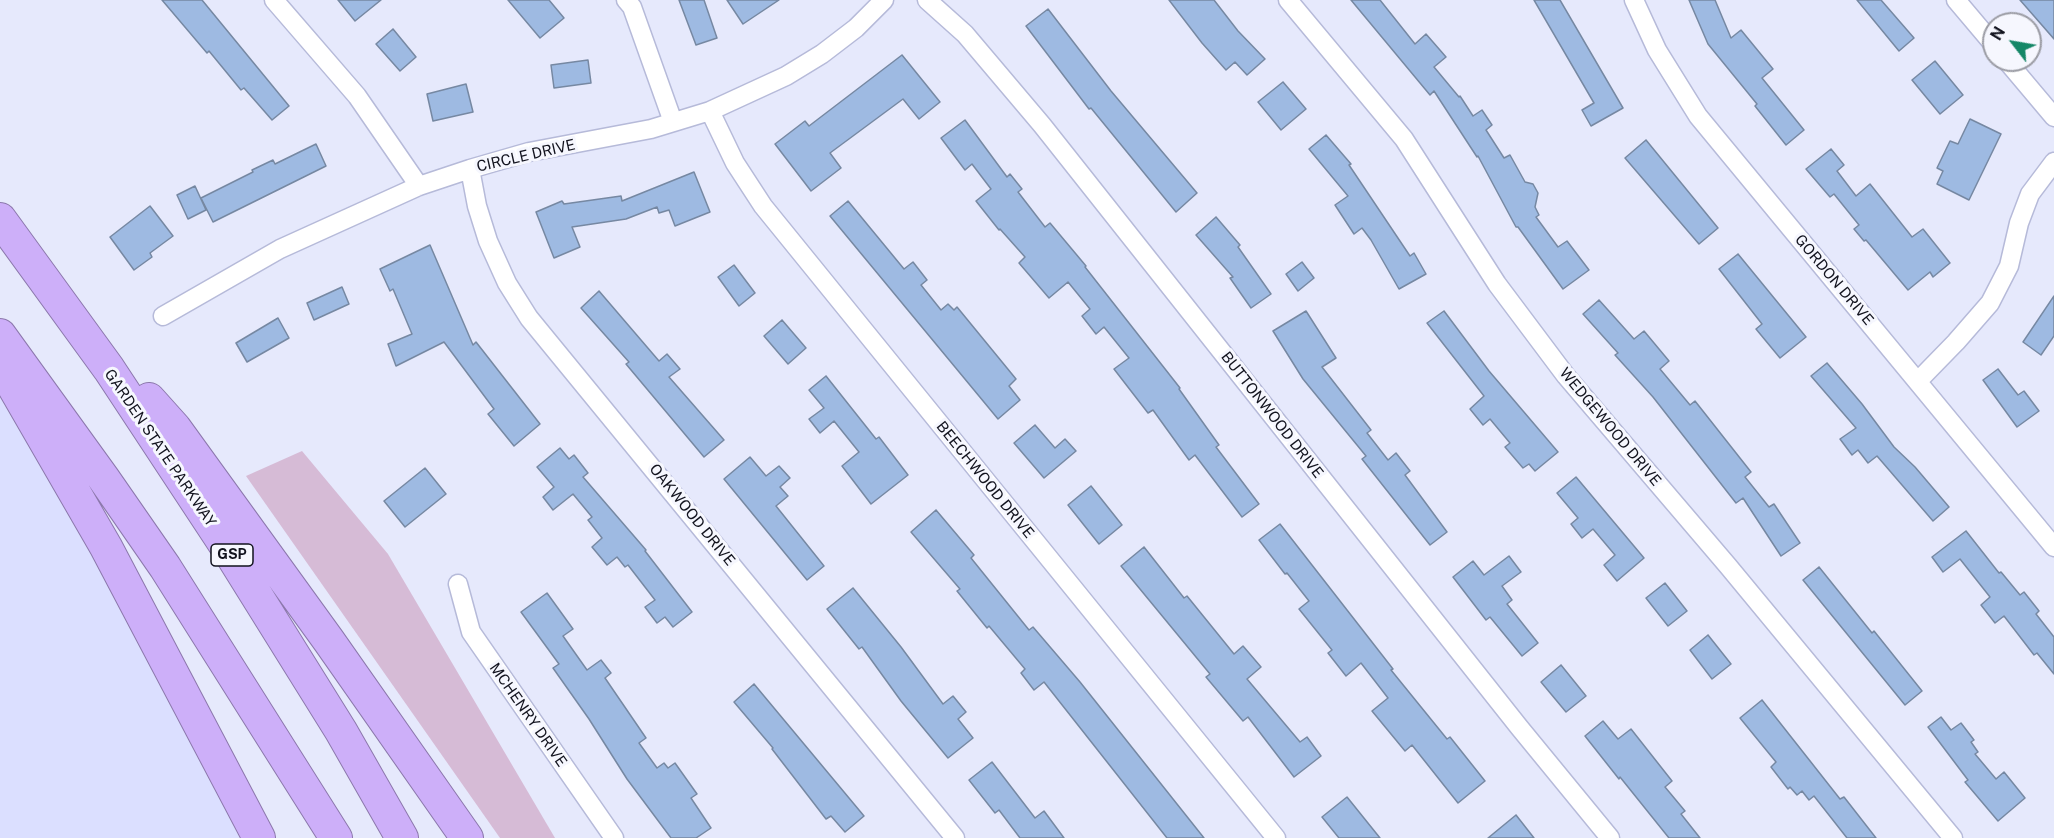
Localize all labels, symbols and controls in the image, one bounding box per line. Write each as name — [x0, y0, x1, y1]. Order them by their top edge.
north arrow — [1982, 12, 2042, 72]
text: N — [1986, 23, 2009, 44]
street label: CIRCLE DRIVE — [475, 136, 577, 176]
street label: GORDON DRIVE — [1791, 231, 1877, 329]
street label: BUTTONWOOD DRIVE — [1217, 348, 1327, 482]
street label: WEDGEWOOD DRIVE — [1555, 364, 1665, 490]
street label: GARDEN STATE PARKWAY — [100, 366, 220, 530]
street label: BEECHWOOD DRIVE — [932, 418, 1038, 542]
street label: OAKWOOD DRIVE — [645, 460, 739, 570]
road number: GSP — [211, 544, 253, 566]
street label: MCHENRY DRIVE — [485, 660, 571, 770]

